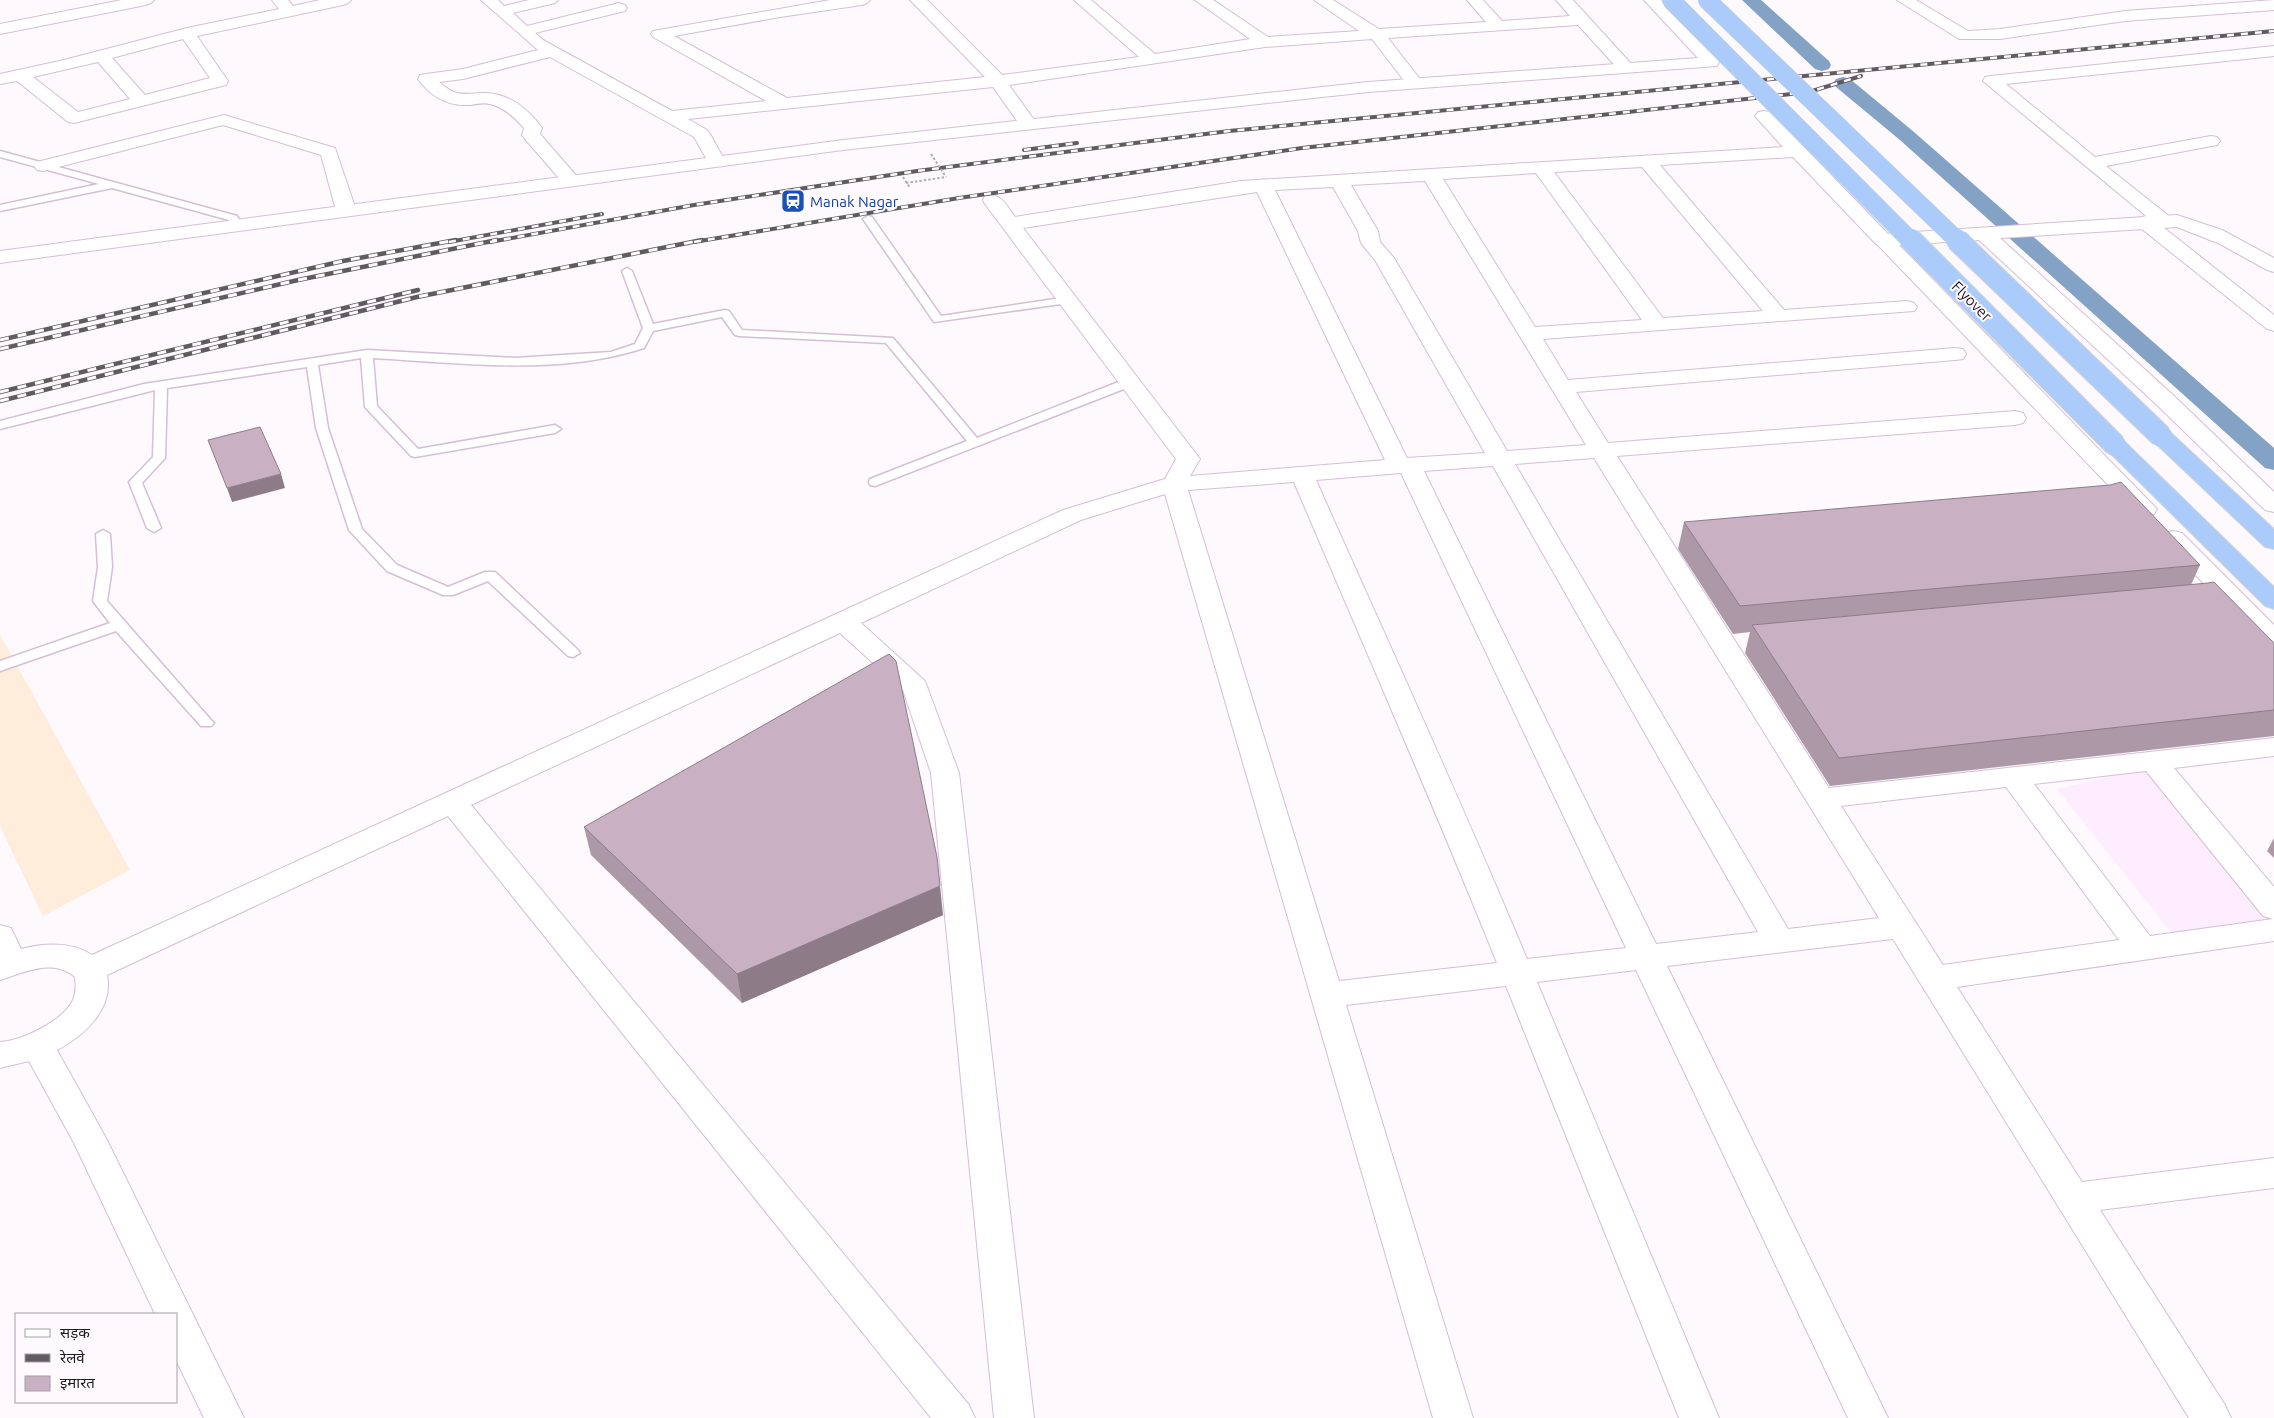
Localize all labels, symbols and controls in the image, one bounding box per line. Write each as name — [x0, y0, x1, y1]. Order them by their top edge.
station icon: Manak Nagar — [780, 188, 806, 214]
place label: Manak Nagar — [810, 193, 899, 210]
street label: Flyover — [1949, 278, 1996, 325]
legend — [15, 1313, 178, 1403]
text: सड़क — [60, 1324, 90, 1341]
text: रेलवे — [59, 1349, 85, 1366]
text: इमारत — [60, 1374, 95, 1391]

